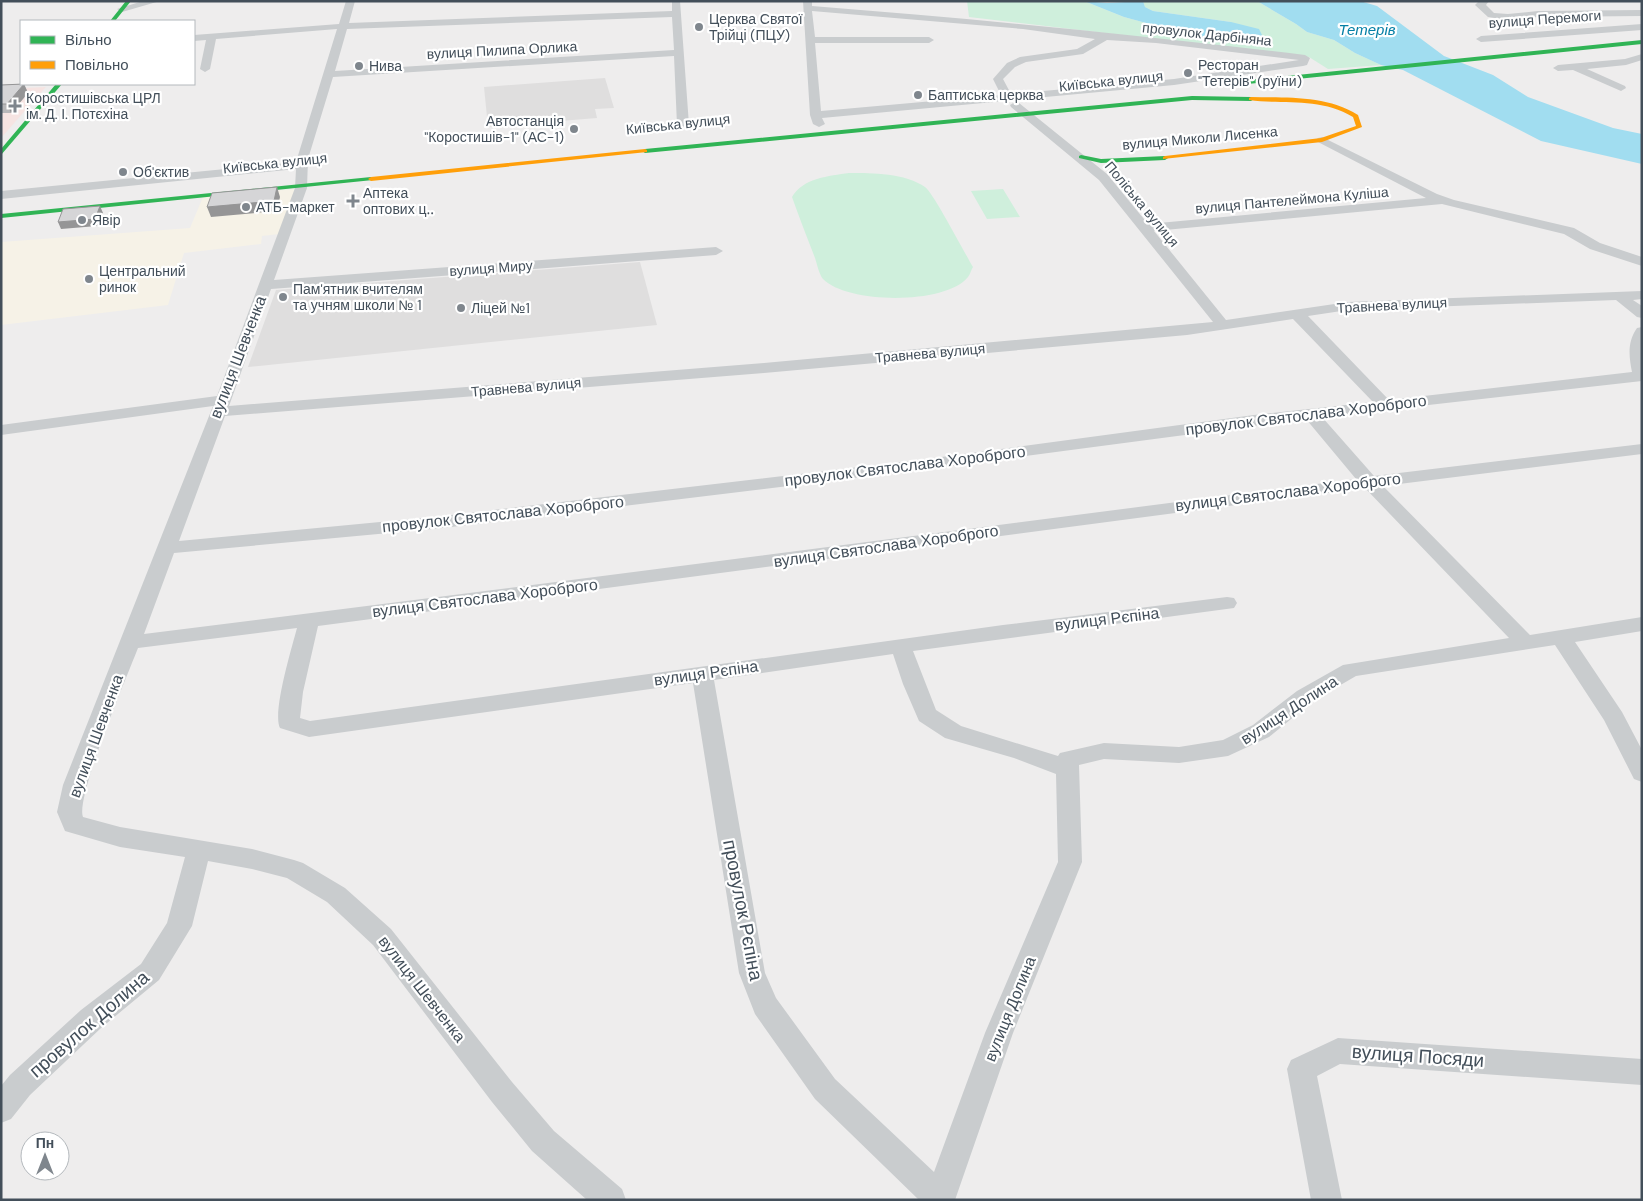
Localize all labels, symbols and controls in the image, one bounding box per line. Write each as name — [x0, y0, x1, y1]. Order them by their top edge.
street label: вулиця Перемоги — [1488, 6, 1602, 32]
place label: Церква Святої Трійці (ПЦУ) — [709, 10, 803, 44]
street label: провулок Дарбіняна — [1141, 18, 1273, 50]
legend — [20, 20, 195, 85]
water label: Тетерів — [1338, 20, 1396, 40]
marker: Церква Святої Трійці (ПЦУ) — [693, 21, 705, 33]
text: Вільно — [65, 30, 112, 50]
street label: вулиця Пилипа Орлика — [426, 37, 578, 63]
text: Повільно — [65, 55, 129, 75]
place label: Ресторан "Тетерів" (руїни) — [1198, 56, 1302, 90]
place label: Нива — [369, 57, 402, 75]
marker: Нива — [353, 60, 365, 72]
street label: Київська вулиця — [1058, 67, 1164, 95]
marker: Ресторан "Тетерів" (руїни) — [1182, 67, 1194, 79]
place label: Баптиська церква — [928, 86, 1044, 104]
place label: Коростишівська ЦРЛ ім. Д. І. Потєхіна — [26, 89, 161, 123]
marker: Баптиська церква — [912, 89, 924, 101]
marker: Коростишівська ЦРЛ ім. Д. І. Потєхіна — [8, 99, 22, 113]
street label: Київська вулиця — [625, 110, 731, 138]
place label: Автостанція "Коростишів-1" (АС-1) — [424, 112, 564, 146]
street label: вулиця Миколи Лисенка — [1122, 122, 1279, 154]
marker: Автостанція "Коростишів-1" (АС-1) — [568, 123, 580, 135]
street label: Київська вулиця — [222, 149, 328, 177]
street label: Поліська вулиця — [1101, 157, 1183, 251]
place label: Об'єктив — [133, 163, 189, 181]
marker: Об'єктив — [117, 166, 129, 178]
street label: вулиця Пантелеймона Куліша — [1195, 183, 1390, 217]
place label: Аптека оптових ц‥ — [363, 184, 434, 218]
marker: Аптека оптових ц‥ — [347, 195, 359, 207]
place label: АТБ-маркет — [256, 198, 335, 216]
marker: АТБ-маркет — [240, 201, 252, 213]
place label: Явір — [92, 211, 121, 229]
marker: Явір — [76, 214, 88, 226]
street label: вулиця Миру — [449, 256, 533, 280]
place label: Центральний ринок — [99, 262, 186, 296]
marker: Центральний ринок — [83, 273, 95, 285]
place label: Пам'ятник вчителям та учням школи № 1 — [293, 280, 423, 314]
marker: Пам'ятник вчителям та учням школи № 1 — [277, 291, 289, 303]
street label: вулиця Шевченка — [205, 293, 271, 421]
street label: Травнева вулиця — [1336, 293, 1448, 317]
place label: Ліцей №1 — [471, 299, 530, 317]
marker: Ліцей №1 — [455, 302, 467, 314]
street label: Травнева вулиця — [874, 339, 986, 367]
street label: Травнева вулиця — [470, 373, 582, 401]
street label: провулок Святослава Хороброго — [1184, 390, 1428, 440]
street label: провулок Святослава Хороброго — [783, 441, 1027, 491]
street label: вулиця Святослава Хороброго — [1174, 468, 1402, 516]
street label: провулок Святослава Хороброго — [381, 491, 625, 537]
street label: вулиця Святослава Хороброго — [772, 520, 1000, 572]
street label: вулиця Святослава Хороброго — [371, 574, 599, 622]
street label: вулиця Рєпіна — [1054, 602, 1160, 636]
street label: вулиця Рєпіна — [653, 655, 760, 691]
street label: вулиця Шевченка — [64, 671, 128, 801]
street label: вулиця Долина — [1236, 671, 1342, 749]
street label: провулок Рєпіна — [717, 837, 769, 983]
street label: вулиця Шевченка — [374, 931, 470, 1047]
street label: вулиця Долина — [979, 953, 1041, 1065]
street label: провулок Долина — [24, 965, 155, 1083]
street label: вулиця Посяди — [1351, 1039, 1485, 1073]
north arrow — [20, 1131, 70, 1181]
text: Пн — [36, 1134, 54, 1152]

